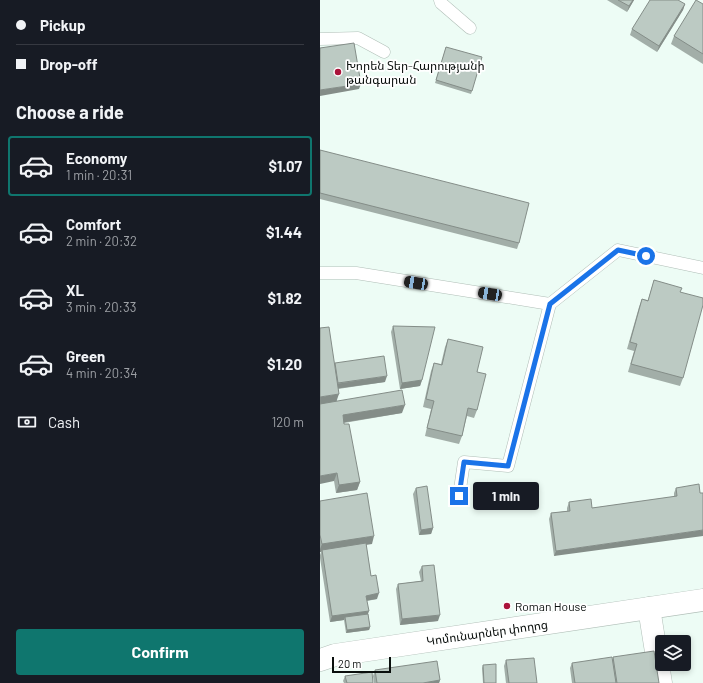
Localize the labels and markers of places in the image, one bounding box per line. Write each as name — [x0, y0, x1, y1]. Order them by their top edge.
place label: Խորեն Տեր-Հարությանի թանգարան — [346, 58, 485, 87]
marker: Խորեն Տեր-Հարությանի թանգարան — [333, 67, 343, 77]
place label: Roman House — [515, 599, 587, 613]
marker: Roman House — [502, 601, 512, 611]

